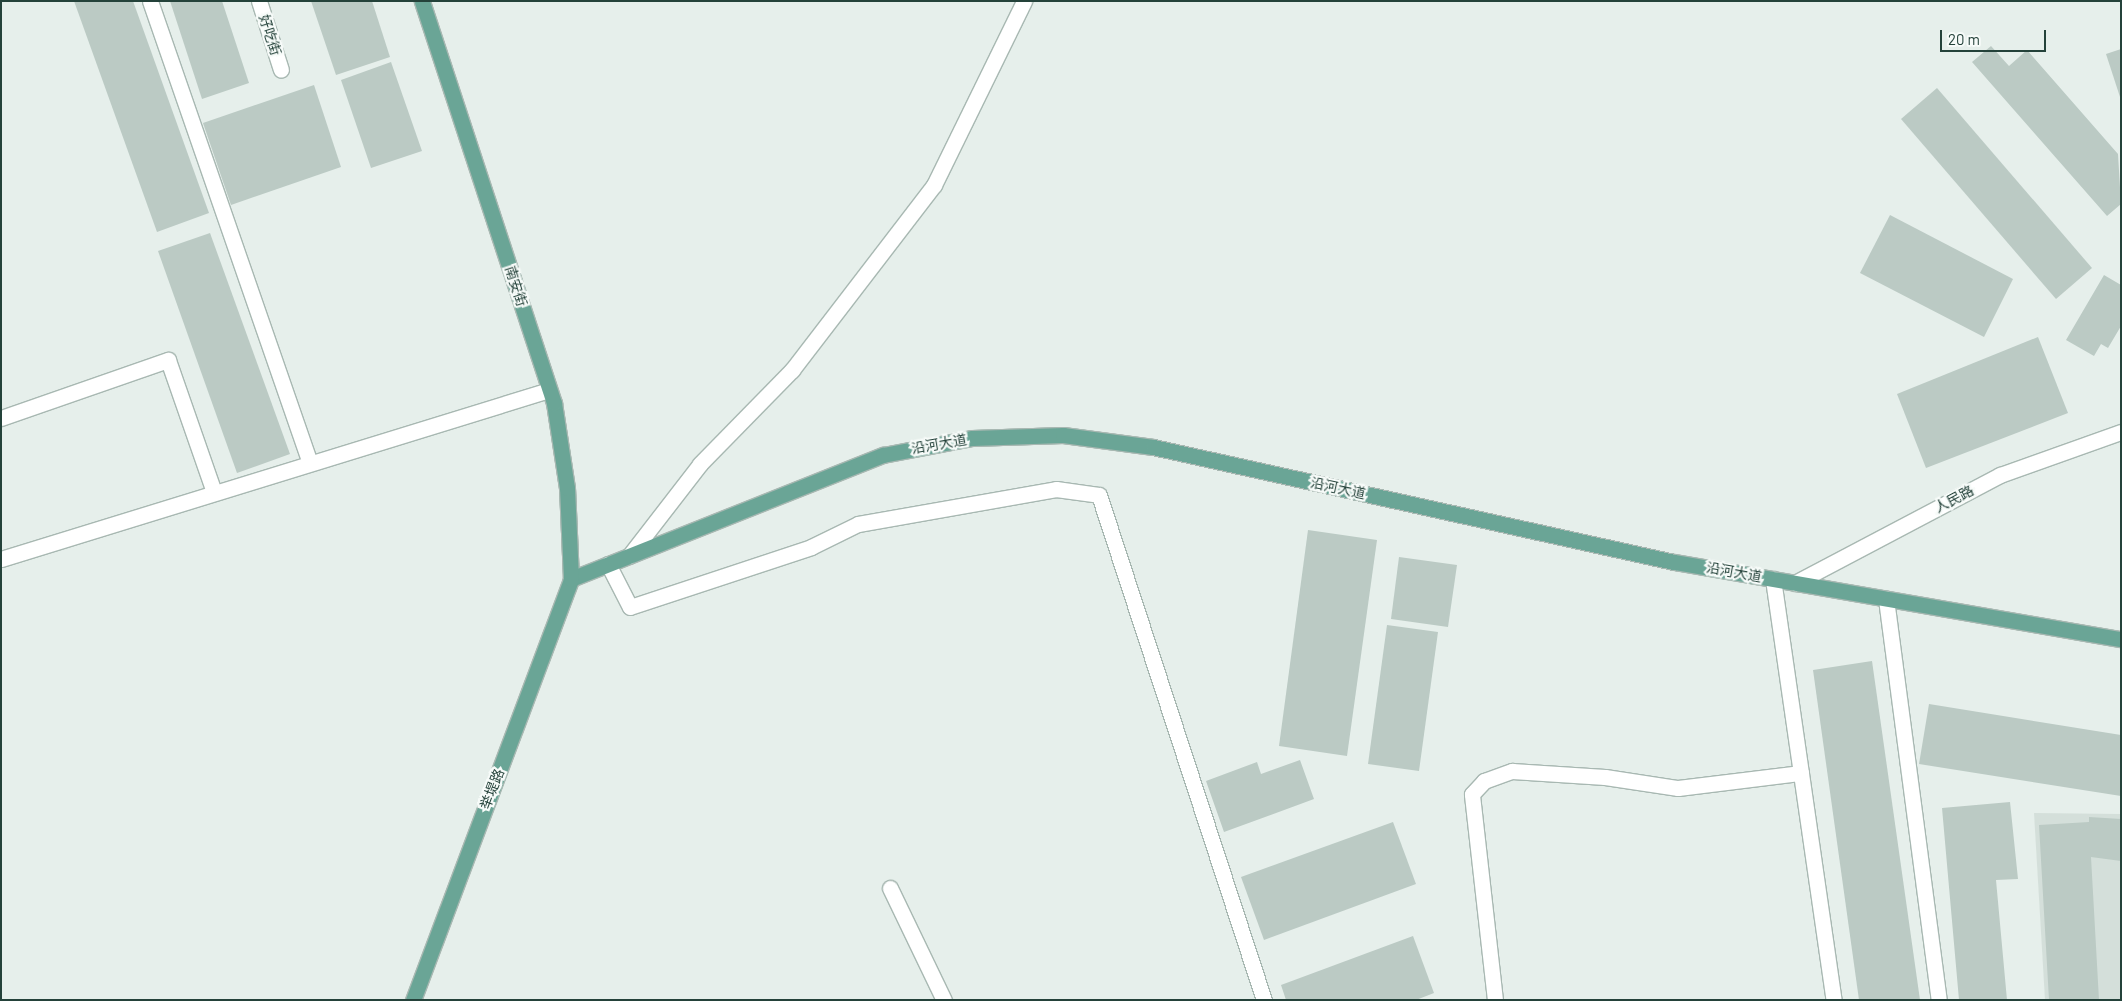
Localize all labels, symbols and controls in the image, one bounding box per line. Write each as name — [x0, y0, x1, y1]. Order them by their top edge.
street label: 好吃街 — [256, 12, 284, 58]
scale bar — [1942, 20, 2048, 52]
text: 20 m — [1948, 30, 1980, 48]
street label: 南安街 — [502, 263, 530, 309]
street label: 沿河大道 — [910, 431, 968, 457]
street label: 沿河大道 — [1309, 474, 1367, 502]
street label: 人民路 — [1932, 482, 1976, 516]
street label: 沿河大道 — [1705, 559, 1763, 585]
street label: 举堤路 — [477, 766, 507, 812]

